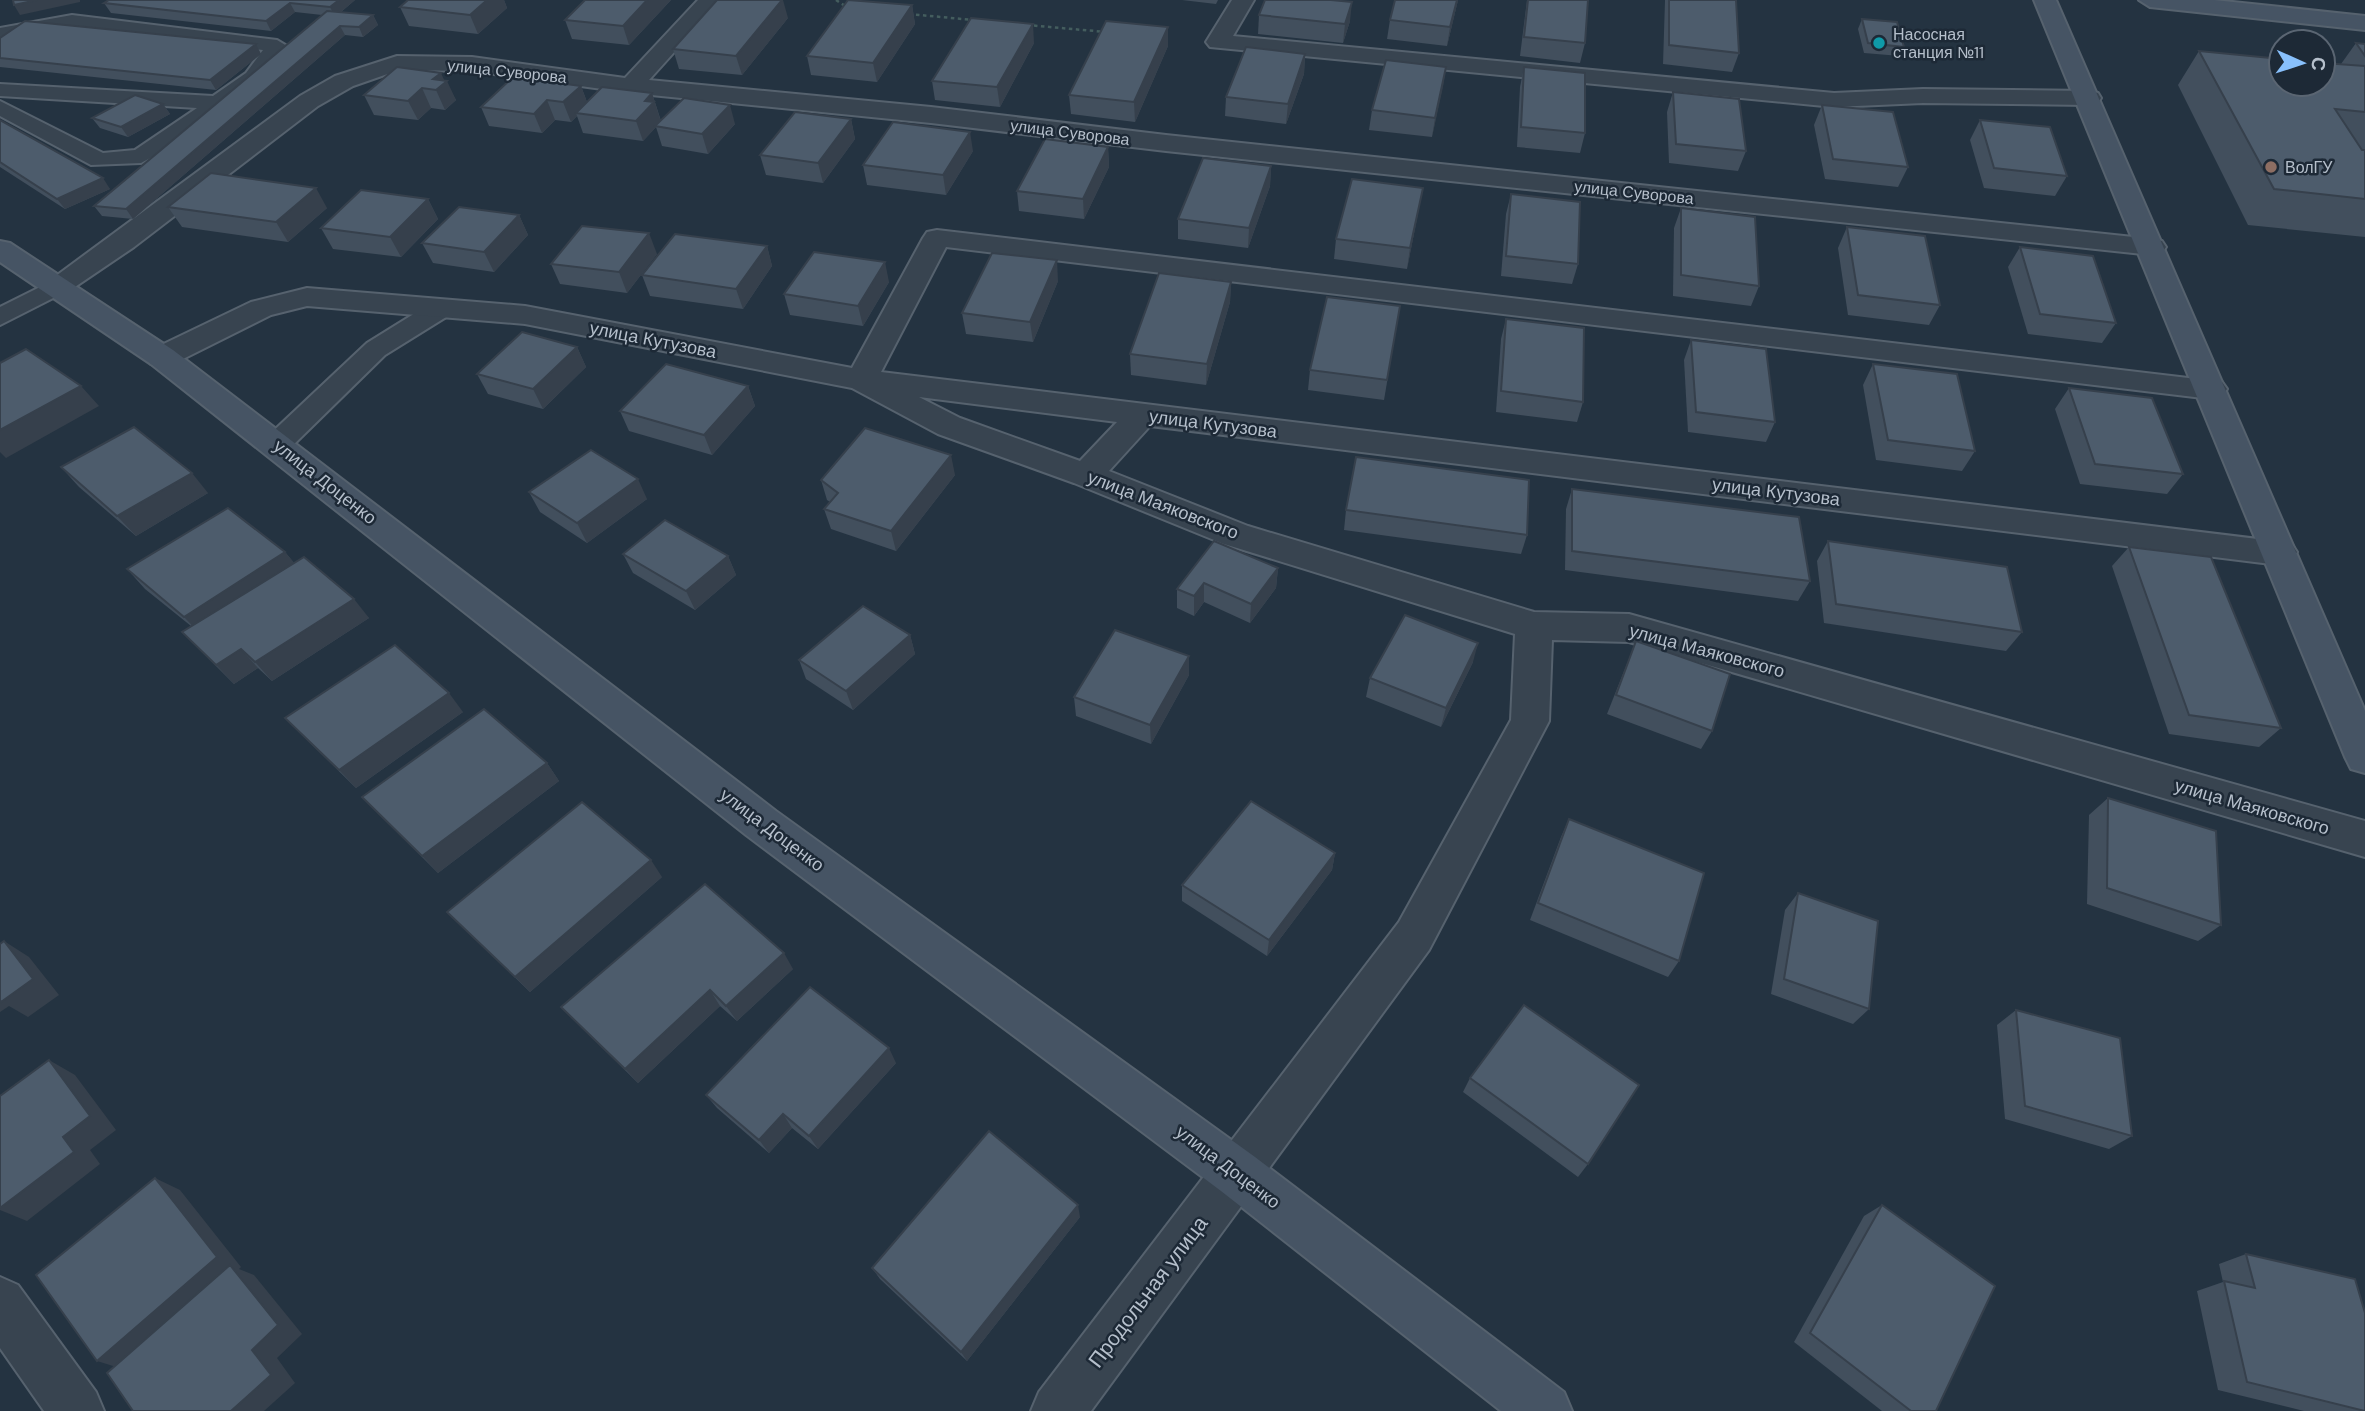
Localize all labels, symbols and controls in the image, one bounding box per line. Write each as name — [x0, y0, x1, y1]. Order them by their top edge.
place label: Насосная станция №11 — [1893, 24, 1984, 63]
north arrow — [2267, 28, 2337, 98]
marker: Насосная станция №11 — [1871, 35, 1887, 51]
street label: улица Суворова — [446, 55, 568, 88]
text: С — [2306, 56, 2331, 72]
street label: улица Суворова — [1009, 115, 1131, 150]
place label: ВолГУ — [2285, 157, 2333, 178]
marker: ВолГУ — [2263, 159, 2279, 175]
street label: улица Суворова — [1573, 176, 1695, 209]
street label: улица Кутузова — [588, 316, 719, 364]
street label: улица Кутузова — [1148, 404, 1279, 444]
street label: улица Доценко — [268, 434, 382, 530]
street label: улица Маяковского — [1084, 465, 1242, 545]
street label: улица Кутузова — [1711, 472, 1842, 512]
street label: улица Маяковского — [1627, 619, 1787, 683]
street label: улица Маяковского — [2172, 773, 2332, 841]
street label: улица Доценко — [715, 783, 829, 877]
street label: улица Доценко — [1171, 1120, 1285, 1214]
street label: Продольная улица — [1082, 1210, 1214, 1373]

